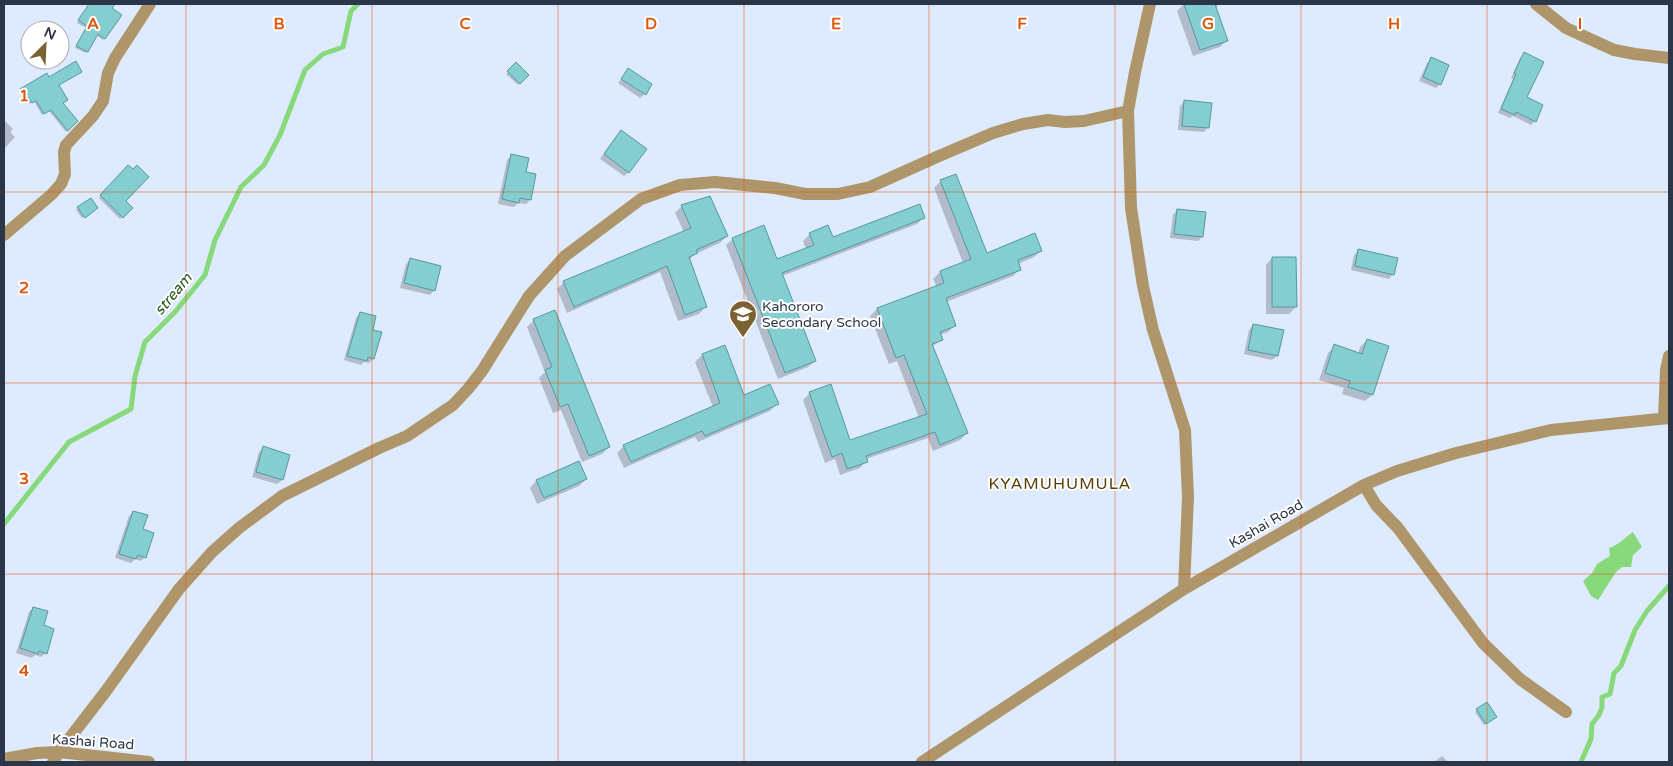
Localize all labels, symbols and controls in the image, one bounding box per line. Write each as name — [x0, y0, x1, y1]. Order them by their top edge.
text: A — [87, 14, 99, 34]
text: B — [273, 14, 285, 34]
text: C — [459, 14, 471, 34]
text: D — [645, 14, 657, 34]
text: E — [831, 14, 841, 34]
text: F — [1017, 14, 1027, 34]
text: G — [1202, 14, 1214, 34]
text: H — [1388, 14, 1400, 34]
text: I — [1578, 14, 1582, 34]
north arrow — [20, 20, 70, 70]
text: N — [41, 24, 59, 44]
text: 1 — [19, 86, 29, 106]
water label: stream — [150, 268, 196, 319]
text: 2 — [19, 278, 29, 298]
place label: Kahororo Secondary School — [762, 298, 881, 331]
school or university icon: Kahororo Secondary School — [728, 299, 758, 338]
text: 3 — [19, 469, 29, 489]
district label: KYAMUHUMULA — [988, 474, 1132, 494]
street label: Kashai Road — [1226, 496, 1306, 552]
text: 4 — [19, 661, 29, 681]
street label: Kashai Road — [51, 731, 135, 753]

